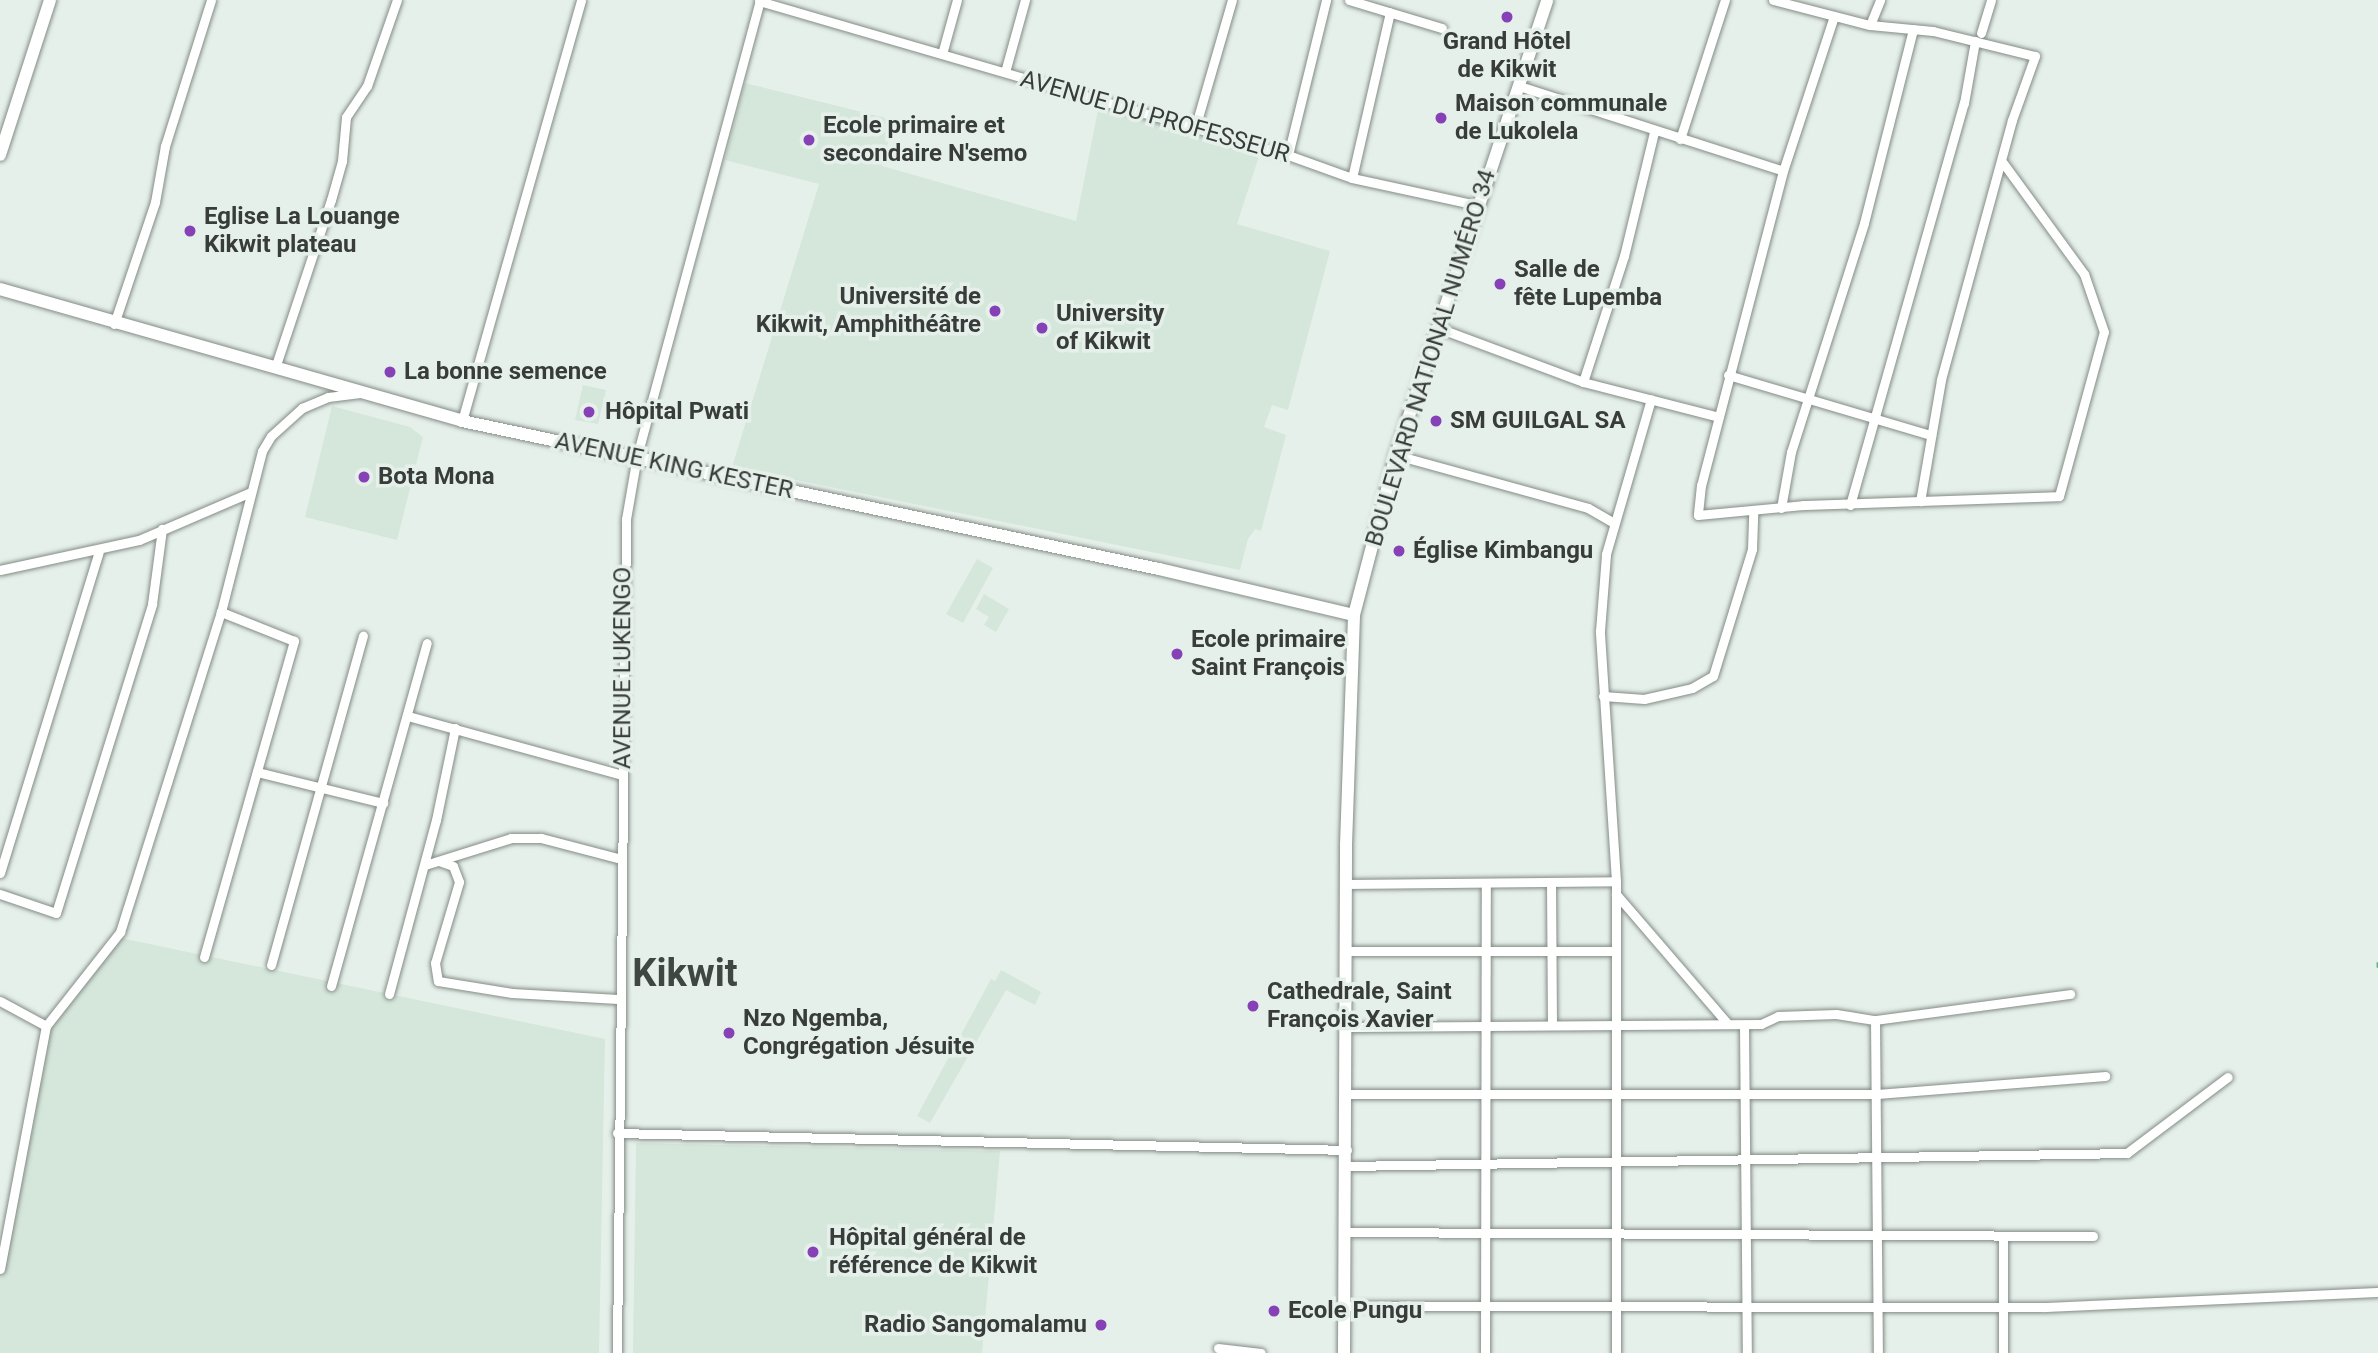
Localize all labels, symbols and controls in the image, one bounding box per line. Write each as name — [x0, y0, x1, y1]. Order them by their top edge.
marker: Grand Hôtel de Kikwit — [1499, 9, 1515, 25]
place label: Grand Hôtel de Kikwit — [1443, 28, 1571, 84]
street label: AVENUE DU PROFESSEUR — [1017, 65, 1293, 169]
place label: Maison communale de Lukolela — [1455, 90, 1667, 146]
marker: Maison communale de Lukolela — [1433, 110, 1449, 126]
place label: Ecole primaire et secondaire N'semo — [823, 112, 1027, 168]
marker: Ecole primaire et secondaire N'semo — [801, 132, 817, 148]
street label: BOULEVARD NATIONAL NUMÉRO 34 — [1360, 166, 1502, 550]
place label: Eglise La Louange Kikwit plateau — [204, 203, 400, 259]
marker: Eglise La Louange Kikwit plateau — [182, 223, 198, 239]
place label: Salle de fête Lupemba — [1514, 256, 1662, 312]
marker: Salle de fête Lupemba — [1492, 276, 1508, 292]
place label: Université de Kikwit, Amphithéâtre — [756, 283, 981, 339]
place label: University of Kikwit — [1056, 300, 1164, 356]
marker: Université de Kikwit, Amphithéâtre — [987, 303, 1003, 319]
marker: University of Kikwit — [1034, 320, 1050, 336]
place label: La bonne semence — [404, 358, 607, 386]
marker: La bonne semence — [382, 364, 398, 380]
place label: Hôpital Pwati — [605, 398, 749, 426]
marker: Hôpital Pwati — [579, 402, 599, 422]
place label: SM GUILGAL SA — [1450, 407, 1626, 435]
marker: SM GUILGAL SA — [1428, 413, 1444, 429]
street label: AVENUE KING KESTER — [552, 427, 796, 505]
place label: Bota Mona — [378, 463, 495, 491]
marker: Bota Mona — [356, 469, 372, 485]
place label: Église Kimbangu — [1413, 537, 1593, 565]
marker: Église Kimbangu — [1391, 543, 1407, 559]
street label: AVENUE LUKENGO — [609, 567, 637, 769]
place label: Ecole primaire Saint François — [1191, 626, 1346, 682]
marker: Ecole primaire Saint François — [1169, 646, 1185, 662]
district label: Kikwit — [632, 951, 738, 997]
place label: Cathedrale, Saint François Xavier — [1267, 978, 1452, 1034]
marker: Cathedrale, Saint François Xavier — [1245, 998, 1261, 1014]
place label: Nzo Ngemba, Congrégation Jésuite — [743, 1005, 975, 1061]
marker: Nzo Ngemba, Congrégation Jésuite — [721, 1025, 737, 1041]
place label: Hôpital général de référence de Kikwit — [829, 1224, 1037, 1280]
marker: Hôpital général de référence de Kikwit — [803, 1242, 823, 1262]
place label: Ecole Pungu — [1288, 1297, 1422, 1325]
marker: Ecole Pungu — [1266, 1303, 1282, 1319]
place label: Radio Sangomalamu — [864, 1311, 1087, 1339]
marker: Radio Sangomalamu — [1093, 1317, 1109, 1333]

